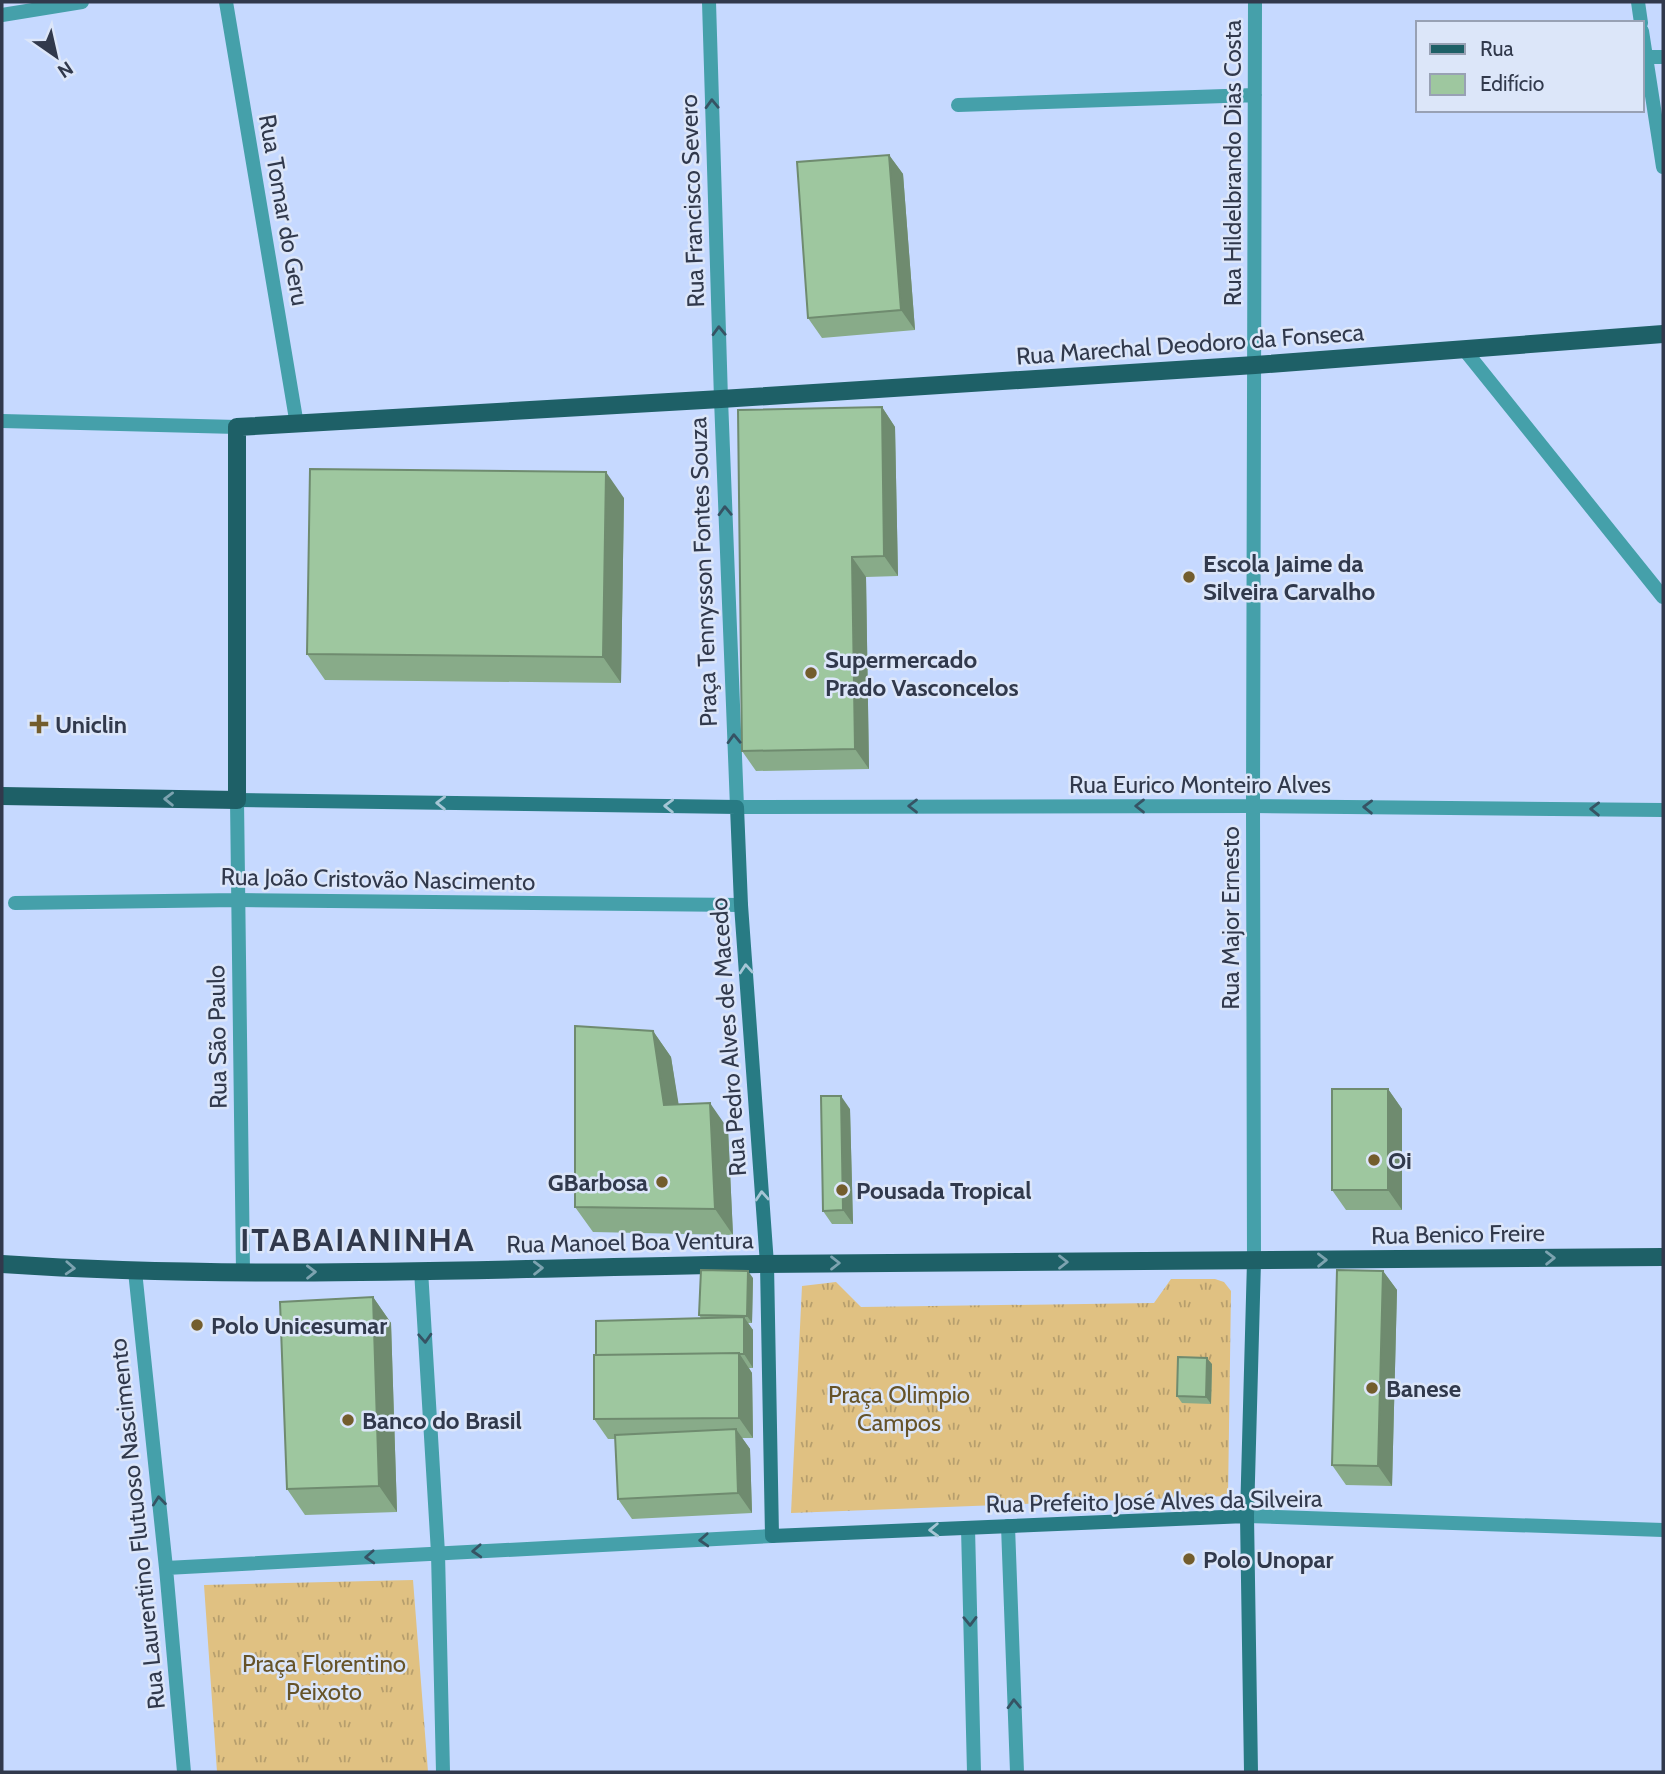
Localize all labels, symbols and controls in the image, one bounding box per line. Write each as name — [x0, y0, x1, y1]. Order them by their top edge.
street label: Rua Hildelbrando Dias Costa — [1218, 19, 1247, 306]
north arrow — [21, 21, 91, 91]
legend — [1416, 21, 1644, 112]
text: Rua — [1480, 36, 1514, 61]
text: N — [53, 56, 77, 83]
text: Edifício — [1480, 71, 1544, 96]
street label: Rua Francisco Severo — [674, 94, 710, 308]
one-way arrow — [704, 98, 720, 109]
street label: Rua Tomar do Geru — [253, 112, 315, 308]
street label: Rua Marechal Deodoro da Fonseca — [1015, 317, 1365, 371]
one-way arrow — [711, 325, 726, 336]
street label: Praça Tennysson Fontes Souza — [683, 416, 723, 727]
one-way arrow — [718, 505, 733, 516]
place label: Escola Jaime da Silveira Carvalho — [1203, 549, 1375, 606]
marker: Escola Jaime da Silveira Carvalho — [1181, 569, 1197, 585]
place label: Supermercado Prado Vasconcelos — [825, 645, 1019, 702]
marker: Supermercado Prado Vasconcelos — [803, 665, 819, 681]
place label: Uniclin — [55, 710, 127, 739]
marker: Uniclin — [29, 714, 49, 734]
one-way arrow — [727, 733, 742, 744]
street label: Rua Eurico Monteiro Alves — [1069, 770, 1331, 799]
one-way arrow — [163, 791, 173, 807]
one-way arrow — [436, 795, 446, 811]
one-way arrow — [663, 798, 674, 814]
one-way arrow — [907, 798, 917, 814]
one-way arrow — [1134, 798, 1145, 814]
one-way arrow — [1362, 799, 1372, 815]
one-way arrow — [1589, 801, 1600, 817]
street label: Rua Major Ernesto — [1216, 826, 1245, 1010]
street label: Rua João Cristovão Nascimento — [220, 862, 536, 896]
street label: Rua Pedro Alves de Macedo — [704, 897, 752, 1177]
one-way arrow — [739, 963, 754, 974]
street label: Rua São Paulo — [201, 965, 233, 1109]
place label: Oi — [1388, 1146, 1412, 1175]
marker: Oi — [1366, 1152, 1382, 1168]
place label: GBarbosa — [548, 1168, 648, 1197]
marker: GBarbosa — [654, 1174, 670, 1190]
place label: Pousada Tropical — [856, 1176, 1031, 1205]
marker: Pousada Tropical — [834, 1182, 850, 1198]
one-way arrow — [755, 1190, 770, 1201]
street label: Rua Benico Freire — [1371, 1218, 1545, 1250]
district label: ITABAIANINHA — [240, 1220, 476, 1259]
street label: Rua Manoel Boa Ventura — [506, 1225, 754, 1259]
one-way arrow — [1545, 1250, 1556, 1266]
one-way arrow — [1318, 1252, 1328, 1268]
one-way arrow — [1058, 1254, 1068, 1270]
one-way arrow — [830, 1255, 841, 1271]
one-way arrow — [534, 1260, 544, 1276]
one-way arrow — [65, 1261, 76, 1276]
one-way arrow — [306, 1264, 317, 1279]
place label: Polo Unicesumar — [211, 1311, 387, 1340]
marker: Polo Unicesumar — [189, 1317, 205, 1333]
one-way arrow — [417, 1333, 432, 1344]
street label: Rua Laurentino Flutuoso Nascimento — [103, 1337, 171, 1711]
place label: Banese — [1386, 1374, 1461, 1403]
park label: Praça Olimpio Campos — [828, 1380, 970, 1437]
marker: Banese — [1364, 1380, 1380, 1396]
place label: Banco do Brasil — [362, 1406, 522, 1435]
marker: Banco do Brasil — [340, 1412, 356, 1428]
street label: Rua Prefeito José Alves da Silveira — [985, 1484, 1323, 1518]
one-way arrow — [152, 1495, 167, 1506]
one-way arrow — [928, 1522, 939, 1537]
one-way arrow — [698, 1532, 709, 1547]
one-way arrow — [471, 1544, 482, 1559]
place label: Polo Unopar — [1203, 1545, 1333, 1574]
one-way arrow — [364, 1549, 375, 1564]
marker: Polo Unopar — [1181, 1551, 1197, 1567]
one-way arrow — [963, 1616, 978, 1627]
park label: Praça Florentino Peixoto — [242, 1649, 406, 1706]
one-way arrow — [1007, 1698, 1022, 1709]

